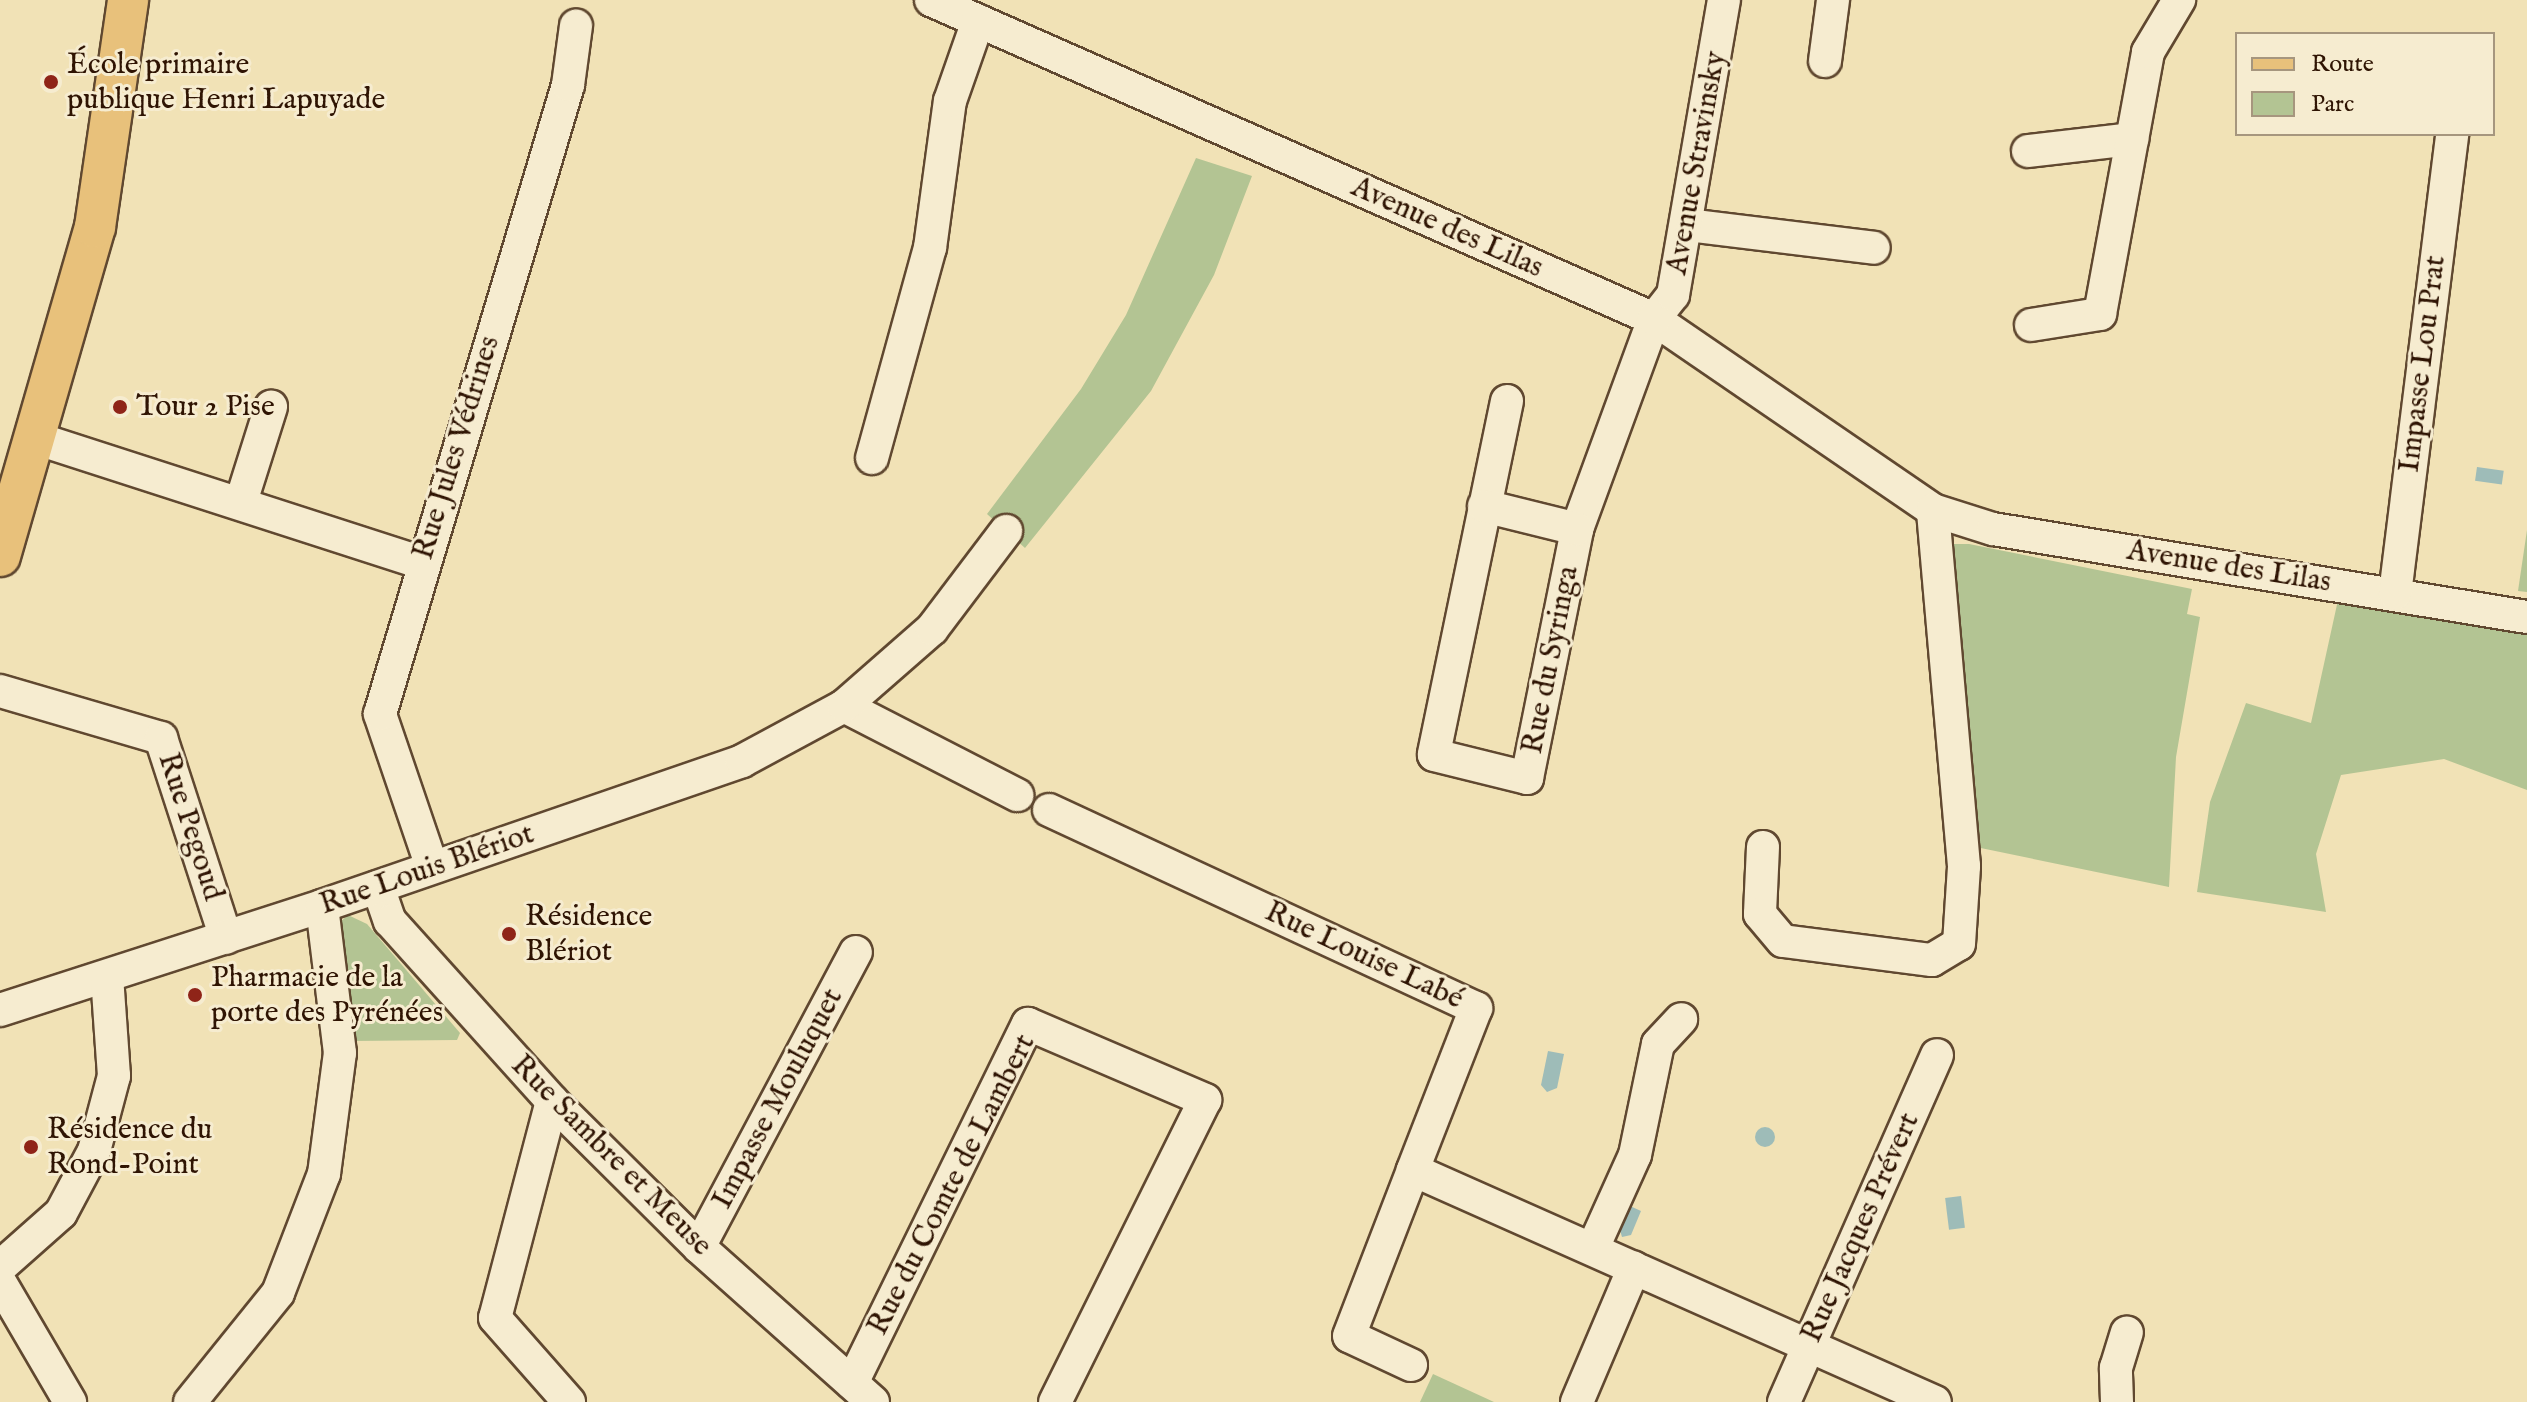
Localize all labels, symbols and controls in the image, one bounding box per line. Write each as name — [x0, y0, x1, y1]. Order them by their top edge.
legend — [2235, 32, 2495, 136]
place label: École primaire publique Henri Lapuyade — [67, 47, 385, 118]
street label: Avenue Stravinsky — [1660, 48, 1734, 278]
text: Route — [2311, 49, 2374, 80]
marker: École primaire publique Henri Lapuyade — [42, 73, 60, 91]
text: Parc — [2311, 89, 2354, 120]
street label: Avenue des Lilas — [1346, 170, 1548, 286]
street label: Impasse Lou Prat — [2392, 254, 2454, 474]
street label: Rue Jules Védrines — [406, 332, 508, 564]
place label: Tour 2 Pise — [136, 389, 275, 425]
marker: Tour 2 Pise — [111, 398, 129, 416]
street label: Avenue des Lilas — [2124, 533, 2334, 601]
street label: Rue du Syringa — [1515, 563, 1587, 757]
street label: Rue Pegoud — [149, 749, 231, 905]
street label: Rue Louis Blériot — [315, 817, 539, 923]
street label: Rue Louise Labé — [1259, 894, 1469, 1018]
place label: Résidence Blériot — [525, 899, 652, 970]
marker: Résidence Blériot — [500, 925, 518, 943]
place label: Pharmacie de la porte des Pyrénées — [211, 960, 443, 1030]
street label: Impasse Mouluquet — [705, 983, 851, 1215]
marker: Pharmacie de la porte des Pyrénées — [186, 986, 204, 1004]
street label: Rue du Comte de Lambert — [860, 1029, 1044, 1341]
street label: Rue Sambre et Meuse — [503, 1048, 719, 1264]
street label: Rue Jacques Prévert — [1794, 1108, 1928, 1348]
place label: Résidence du Rond-Point — [47, 1112, 212, 1182]
marker: Résidence du Rond-Point — [22, 1138, 40, 1156]

